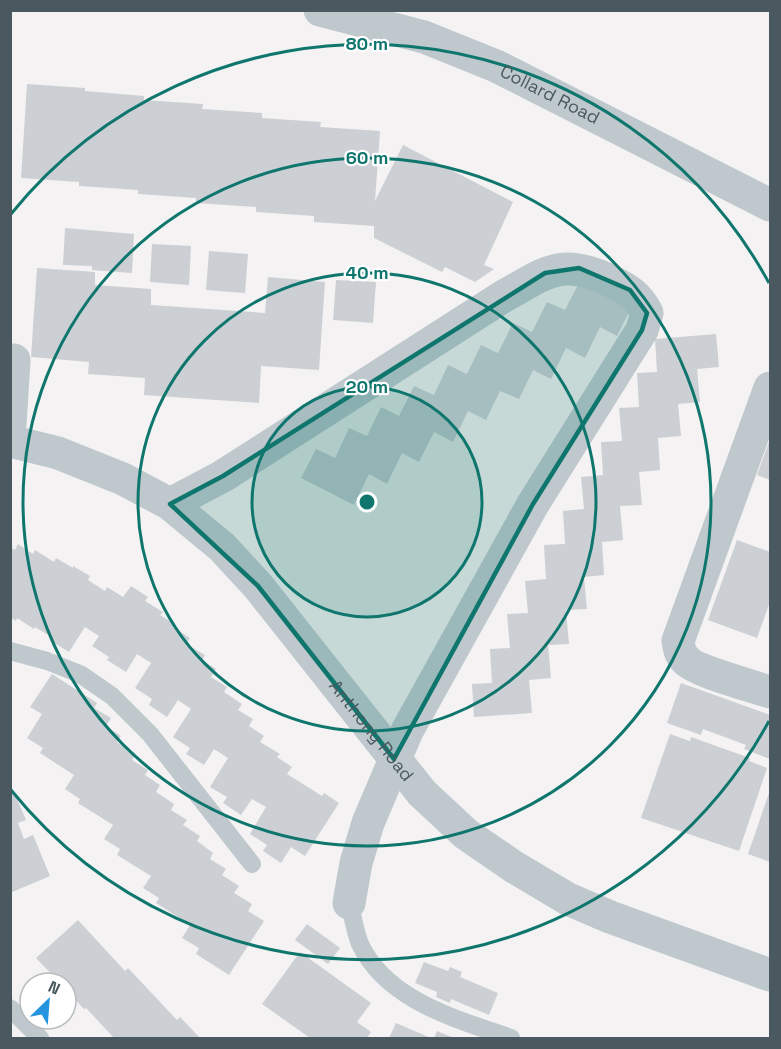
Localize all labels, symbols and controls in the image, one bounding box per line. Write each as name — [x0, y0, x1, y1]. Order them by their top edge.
text: 80 m — [346, 32, 388, 55]
street label: Collard Road — [497, 59, 604, 128]
text: 60 m — [346, 146, 388, 169]
text: 40 m — [345, 261, 389, 284]
text: 20 m — [346, 375, 388, 398]
centre of rings — [357, 492, 377, 512]
street label: Anthony Road — [325, 675, 419, 785]
north arrow — [18, 971, 78, 1031]
text: N — [45, 976, 63, 1000]

